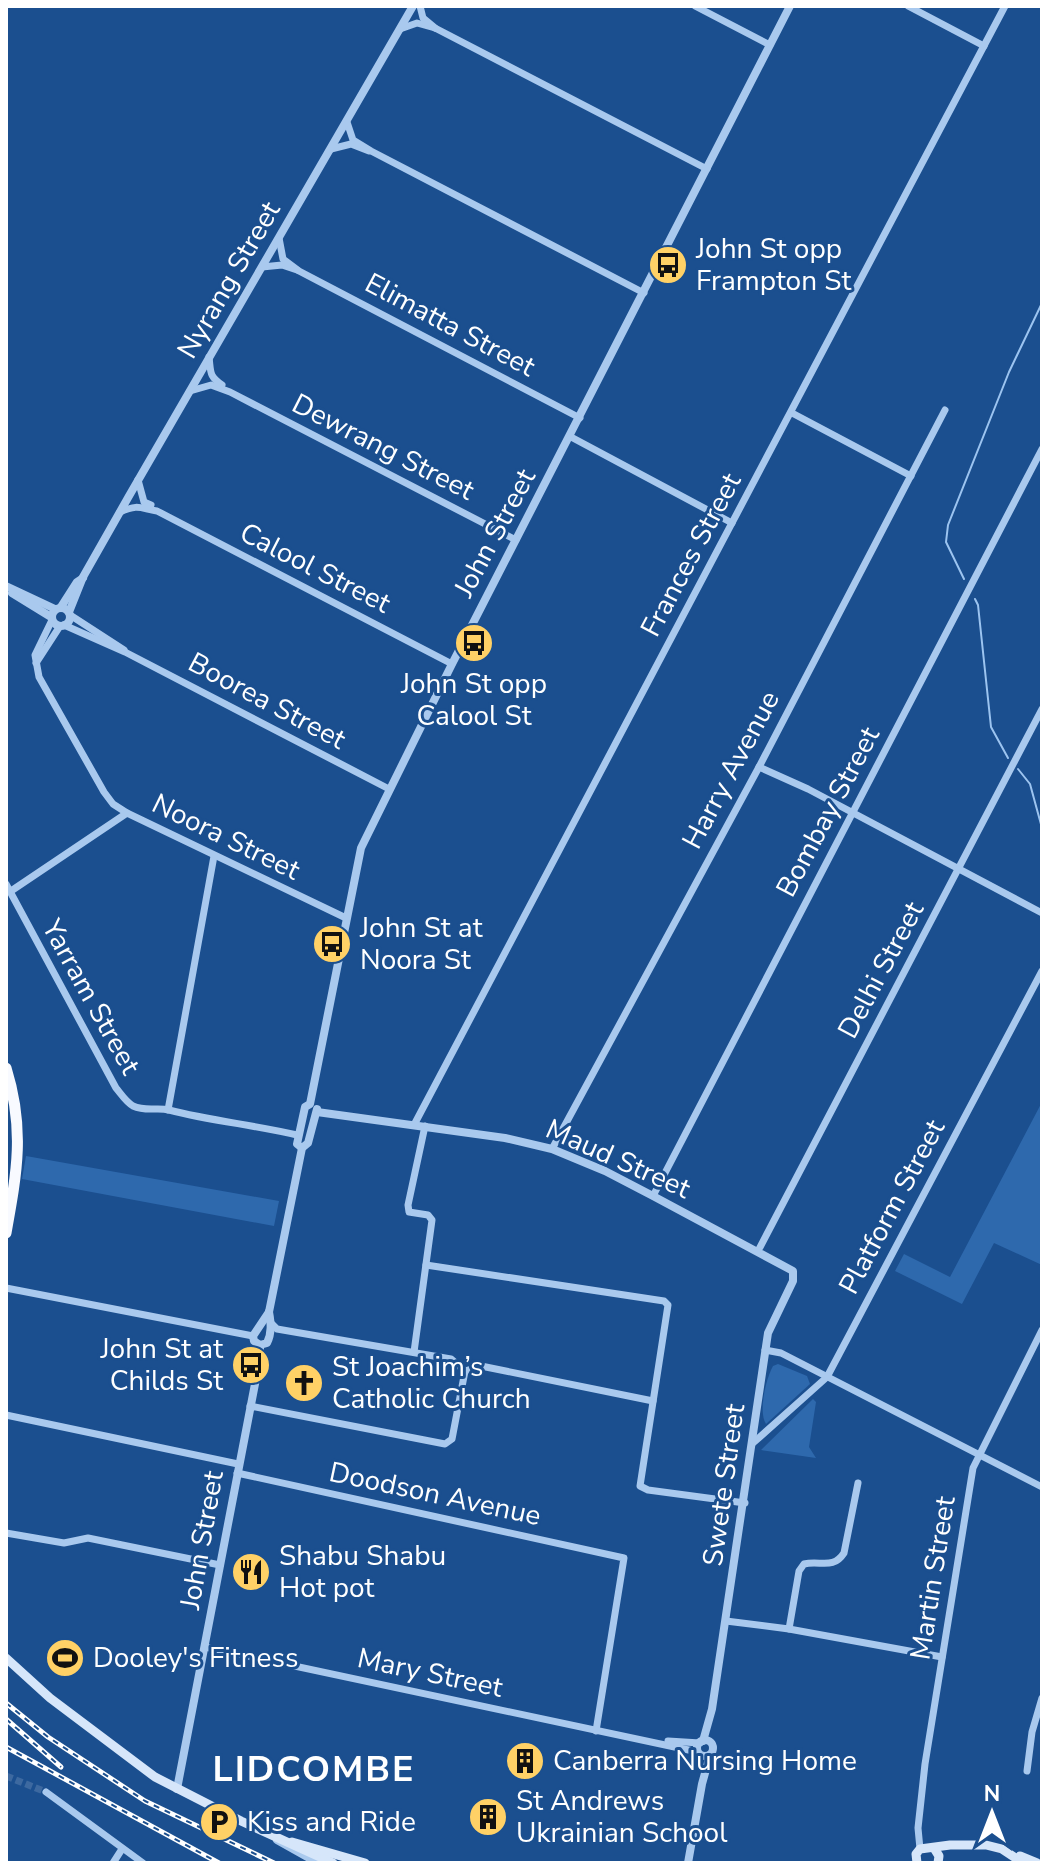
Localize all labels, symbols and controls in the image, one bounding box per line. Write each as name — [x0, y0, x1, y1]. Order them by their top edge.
street label: Nyrang Street — [169, 194, 289, 366]
place label: John St opp Frampton St — [695, 230, 851, 300]
bus stop icon: John St opp Frampton St — [647, 244, 689, 286]
street label: Elimatta Street — [358, 264, 542, 386]
street label: Dewrang Street — [285, 385, 481, 509]
street label: John Street — [445, 462, 545, 605]
street label: Frances Street — [632, 466, 750, 644]
street label: Calool Street — [233, 514, 397, 622]
bus stop icon: John St opp Calool St — [453, 622, 495, 664]
street label: Boorea Street — [182, 644, 353, 759]
place label: John St opp Calool St — [400, 665, 547, 735]
street label: Harry Avenue — [673, 684, 789, 856]
street label: Bombay Street — [767, 720, 889, 904]
street label: Noora Street — [146, 785, 306, 889]
street label: Delhi Street — [829, 895, 933, 1045]
place label: John St at Noora St — [359, 909, 483, 979]
street label: Yarram Street — [32, 912, 149, 1081]
bus stop icon: John St at Noora St — [311, 923, 353, 965]
street label: Maud Street — [540, 1110, 696, 1208]
street label: Platform Street — [830, 1113, 954, 1301]
place label: John St at Childs St — [100, 1330, 223, 1400]
bus stop icon: John St at Childs St — [230, 1344, 272, 1386]
place label: St Joachim’s Catholic Church — [332, 1348, 531, 1418]
church icon: St Joachim’s Catholic Church — [283, 1362, 325, 1404]
street label: Swete Street — [694, 1401, 754, 1569]
street label: Doodson Avenue — [326, 1453, 544, 1535]
street label: John Street — [171, 1468, 233, 1613]
street label: Martin Street — [901, 1493, 965, 1663]
place label: Shabu Shabu Hot pot — [279, 1537, 446, 1607]
restaurant icon: Shabu Shabu Hot pot — [230, 1551, 272, 1593]
sports icon: Dooley's Fitness — [44, 1637, 86, 1679]
place label: Dooley's Fitness — [93, 1639, 298, 1677]
street label: Mary Street — [354, 1639, 506, 1707]
building icon: Canberra Nursing Home — [504, 1740, 546, 1782]
place label: Canberra Nursing Home — [553, 1742, 857, 1780]
district label: LIDCOMBE — [212, 1745, 416, 1794]
north arrow — [952, 1773, 1032, 1853]
text: N — [984, 1779, 1000, 1809]
place label: St Andrews Ukrainian School — [516, 1782, 728, 1852]
building icon: St Andrews Ukrainian School — [467, 1796, 509, 1838]
parking icon: Kiss and Ride — [198, 1801, 240, 1843]
place label: Kiss and Ride — [247, 1803, 416, 1841]

